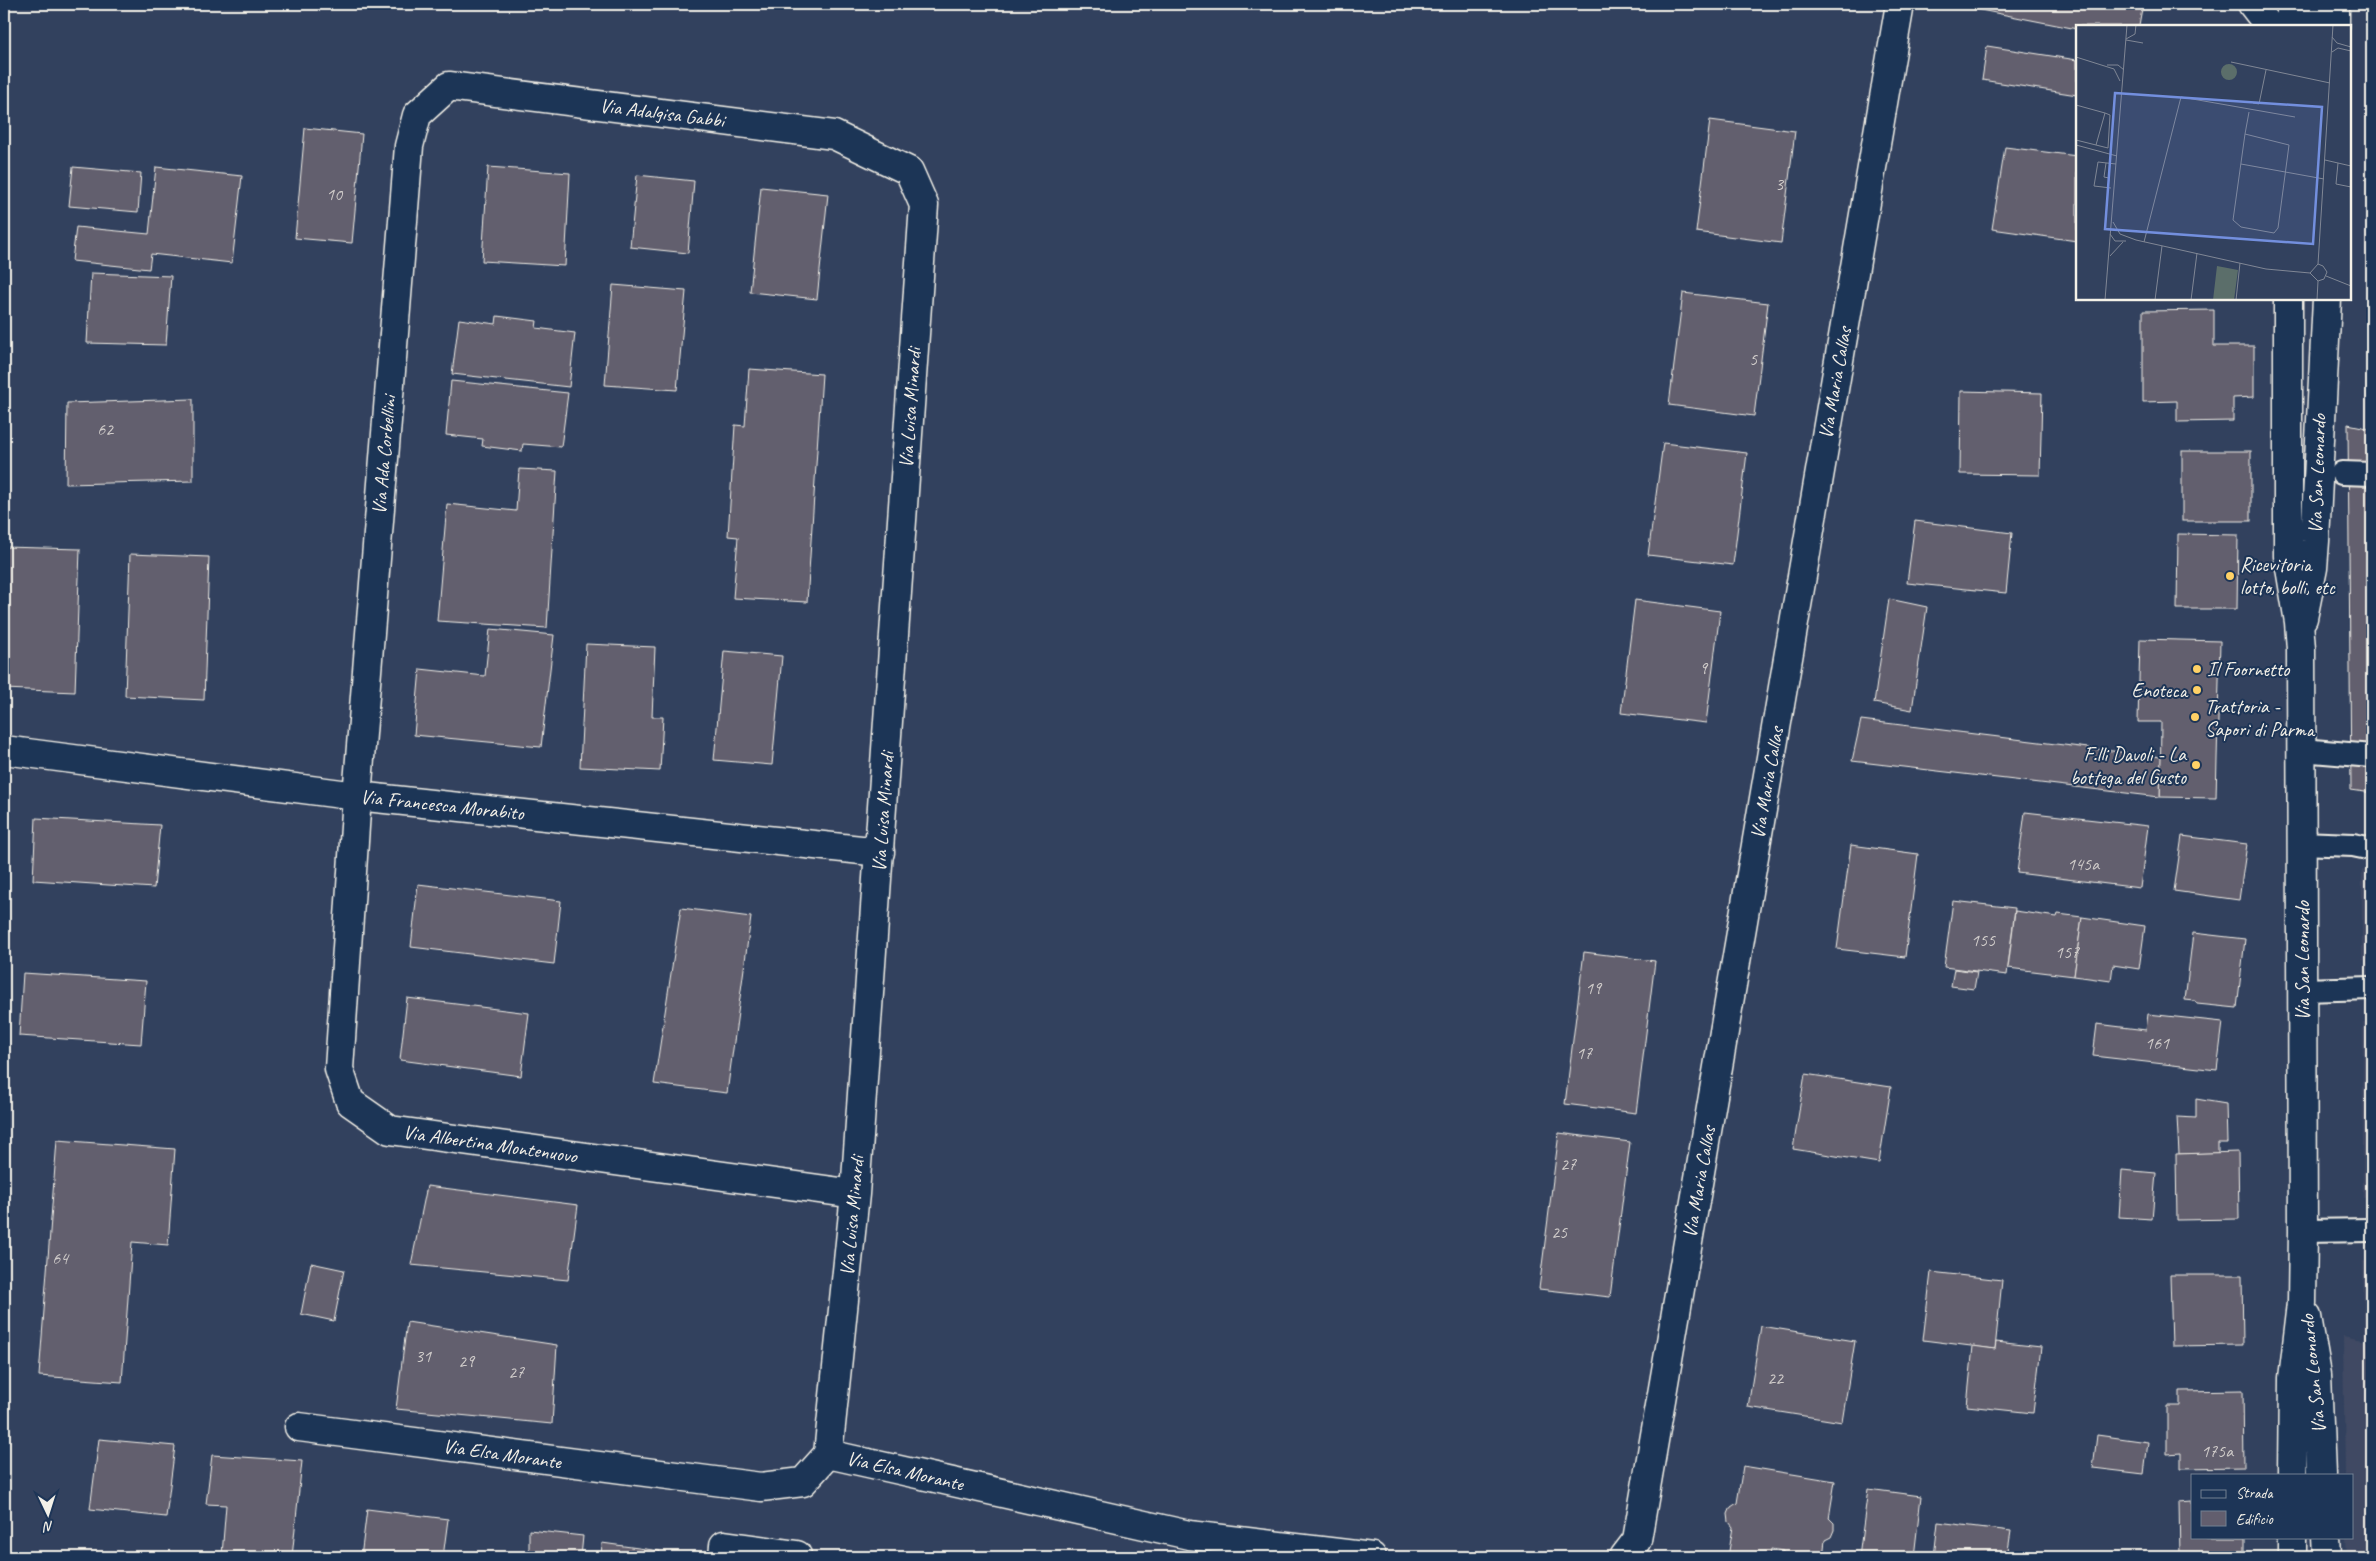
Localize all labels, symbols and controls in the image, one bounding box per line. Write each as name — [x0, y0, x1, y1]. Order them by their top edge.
inset map — [2076, 25, 2351, 300]
street label: Via Adalgisa Gabbi — [598, 93, 728, 133]
house number: 3 — [1775, 173, 1785, 195]
house number: 10 — [326, 183, 344, 205]
street label: Via Maria Callas — [1813, 323, 1858, 441]
street label: Via Luisa Minardi — [893, 345, 927, 469]
house number: 5 — [1749, 348, 1758, 370]
street label: Via Ada Corbellini — [366, 392, 402, 516]
street label: Via San Leonardo — [2302, 413, 2332, 534]
house number: 62 — [97, 418, 115, 440]
place label: Ricevitoria lotto, bolli, etc — [2240, 552, 2336, 600]
marker: Ricevitoria lotto, bolli, etc — [2224, 570, 2236, 582]
house number: 9 — [1699, 657, 1709, 679]
place label: Il Foornetto — [2207, 657, 2290, 682]
marker: Il Foornetto — [2191, 663, 2203, 675]
place label: Enoteca — [2132, 678, 2189, 703]
marker: Enoteca — [2191, 684, 2203, 696]
place label: Trattoria - Sapori di Parma — [2205, 694, 2316, 742]
marker: Trattoria - Sapori di Parma — [2189, 711, 2201, 723]
street label: Via Maria Callas — [1745, 723, 1790, 841]
place label: F.lli Davoli - La bottega del Gusto — [2070, 742, 2187, 790]
street label: Via Luisa Minardi — [866, 749, 900, 873]
marker: F.lli Davoli - La bottega del Gusto — [2190, 759, 2202, 771]
street label: Via Francesca Morabito — [359, 784, 526, 826]
house number: 145a — [2067, 853, 2100, 875]
street label: Via San Leonardo — [2290, 900, 2315, 1021]
house number: 155 — [1971, 929, 1996, 951]
house number: 157 — [2055, 941, 2080, 963]
house number: 19 — [1585, 977, 1603, 999]
house number: 161 — [2145, 1032, 2170, 1054]
house number: 17 — [1576, 1042, 1593, 1064]
street label: Via Albertina Montenuovo — [401, 1119, 579, 1169]
street label: Via Maria Callas — [1677, 1122, 1722, 1240]
street label: Via Luisa Minardi — [834, 1153, 870, 1277]
house number: 27 — [1560, 1153, 1577, 1175]
house number: 25 — [1551, 1221, 1568, 1243]
house number: 64 — [52, 1247, 70, 1269]
street label: Via San Leonardo — [2294, 1312, 2332, 1435]
house number: 31 — [415, 1345, 432, 1367]
house number: 29 — [458, 1350, 476, 1372]
house number: 27 — [508, 1361, 525, 1383]
house number: 22 — [1767, 1367, 1785, 1389]
street label: Via Elsa Morante — [441, 1433, 564, 1475]
house number: 175a — [2201, 1440, 2234, 1462]
street label: Via Elsa Morante — [844, 1445, 967, 1497]
legend — [2191, 1474, 2354, 1538]
text: Strada — [2236, 1484, 2273, 1503]
north arrow — [22, 1488, 72, 1538]
text: Edificio — [2236, 1510, 2274, 1529]
text: N — [42, 1518, 54, 1535]

